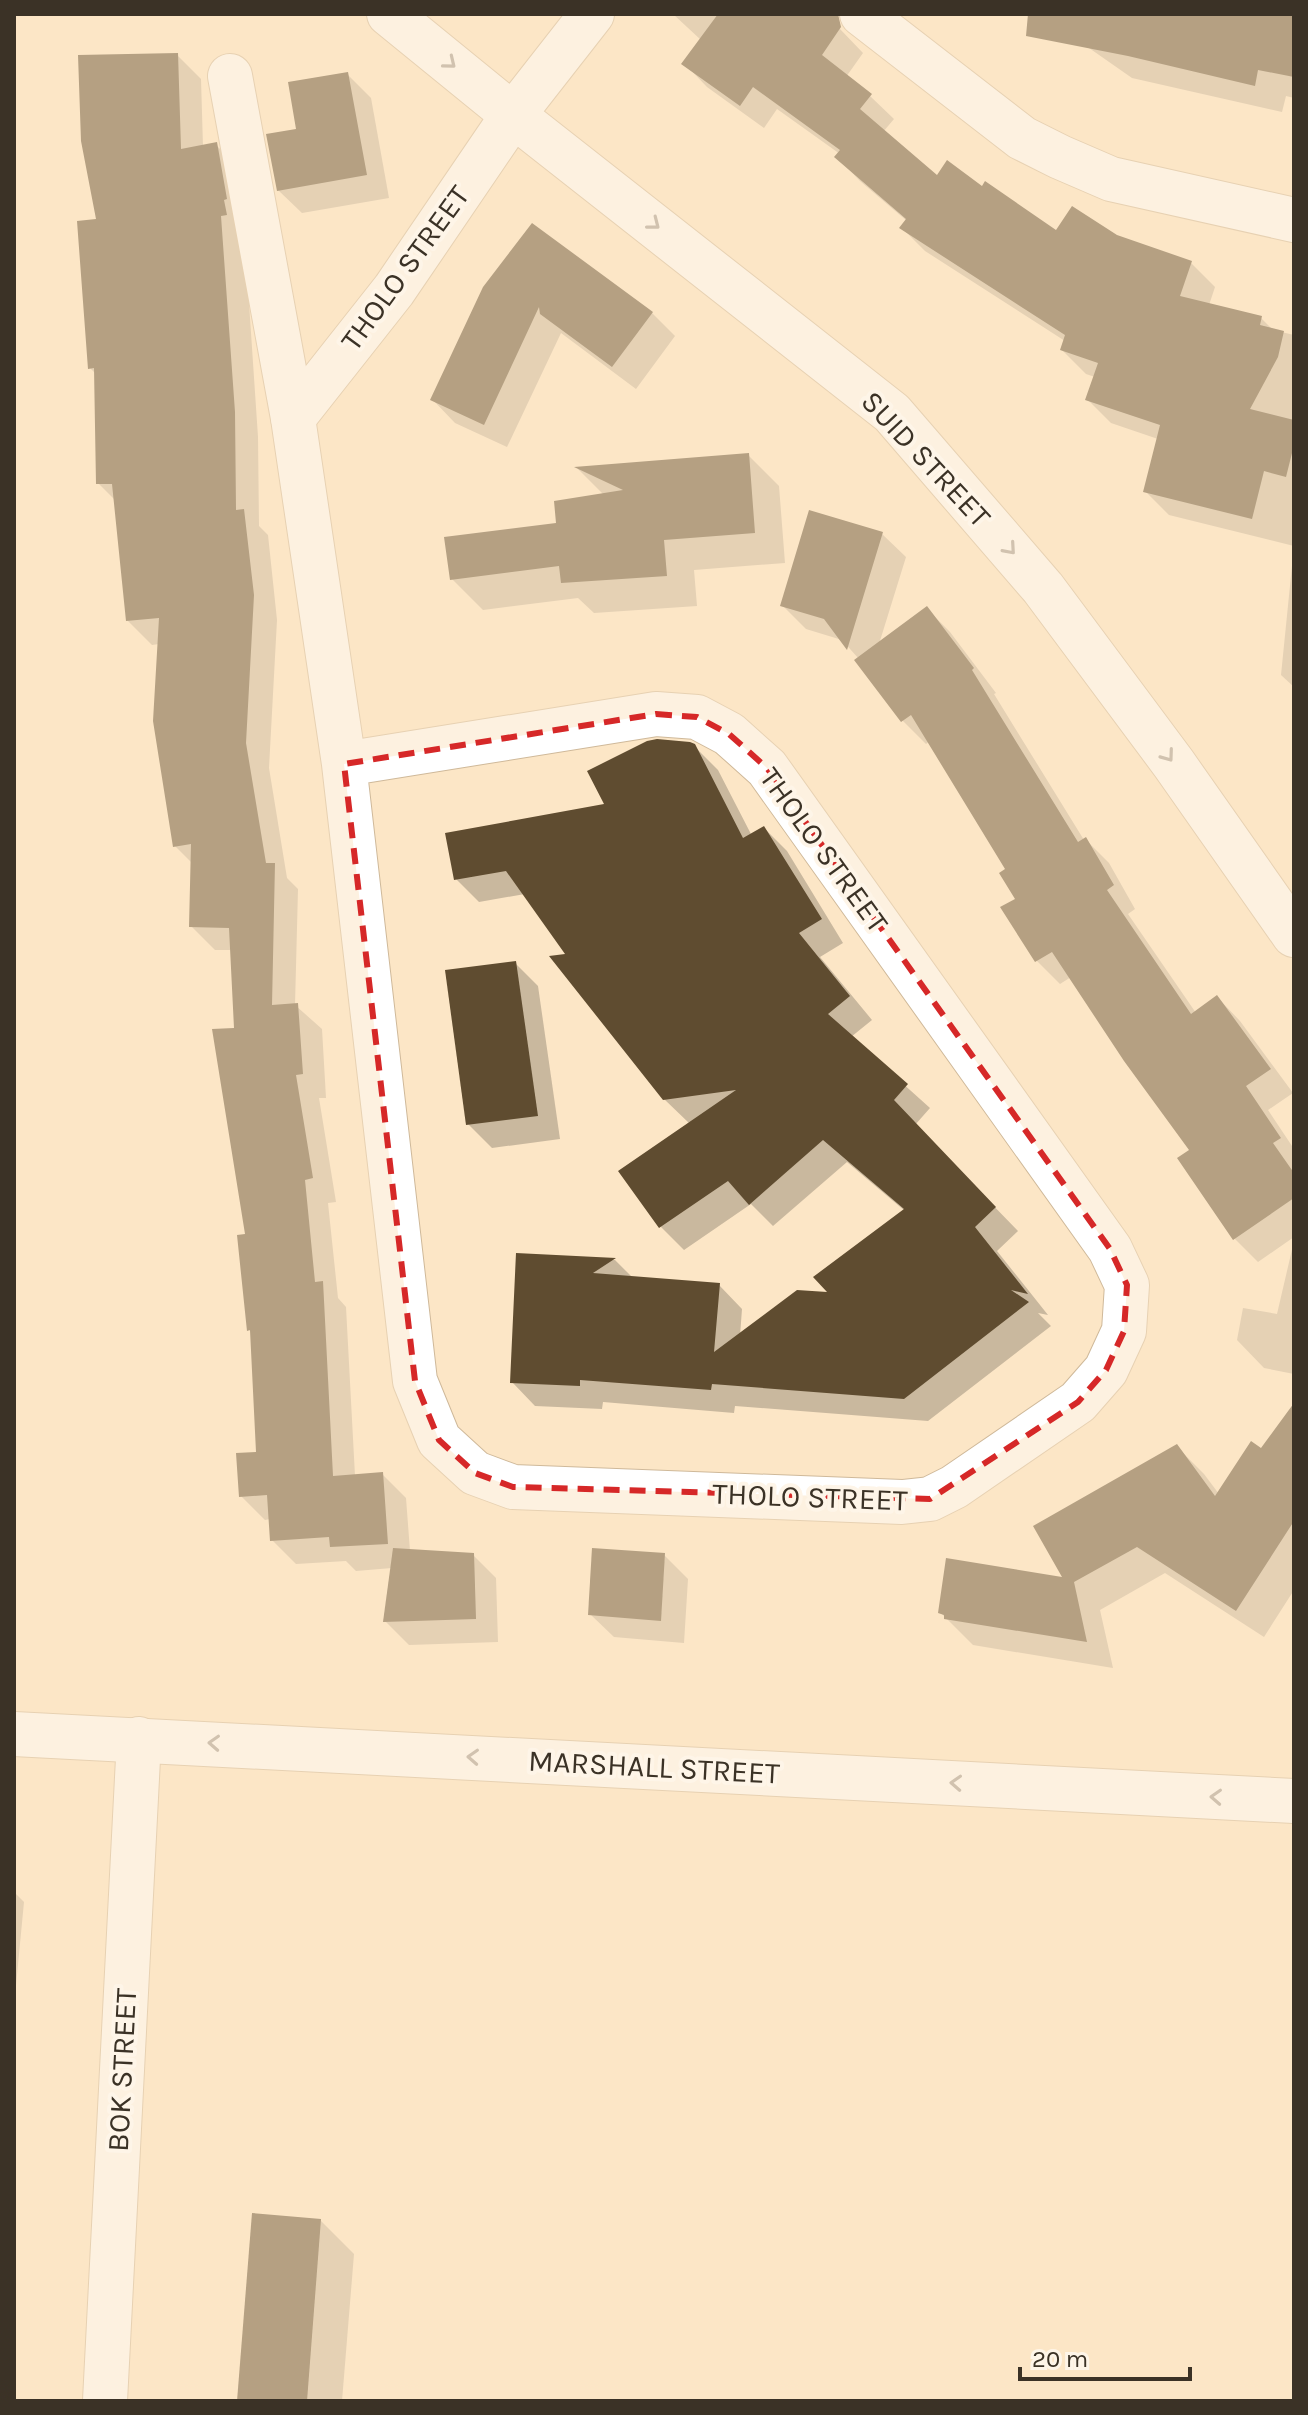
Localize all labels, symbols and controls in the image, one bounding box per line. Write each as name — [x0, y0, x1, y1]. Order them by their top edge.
one-way arrow — [441, 54, 456, 68]
street label: THOLO STREET — [333, 178, 477, 358]
one-way arrow — [645, 215, 660, 229]
street label: SUID STREET — [854, 383, 998, 535]
one-way arrow — [1000, 540, 1015, 555]
one-way arrow — [1158, 747, 1173, 761]
street label: THOLO STREET — [752, 760, 896, 940]
street label: THOLO STREET — [712, 1476, 908, 1518]
one-way arrow — [207, 1735, 220, 1752]
street label: MARSHALL STREET — [527, 1742, 781, 1792]
one-way arrow — [466, 1749, 479, 1766]
one-way arrow — [950, 1775, 963, 1792]
one-way arrow — [1209, 1789, 1222, 1806]
street label: BOK STREET — [100, 1987, 144, 2153]
scale bar — [1020, 2331, 1190, 2381]
text: 20 m — [1032, 2345, 1088, 2373]

